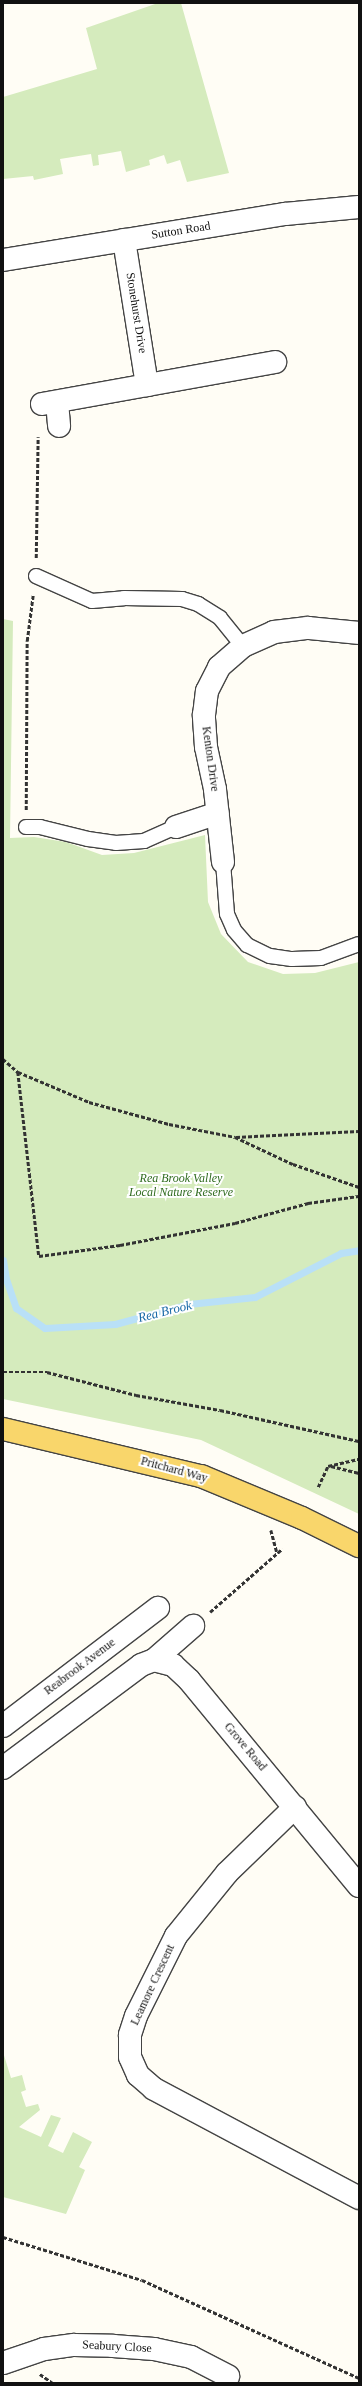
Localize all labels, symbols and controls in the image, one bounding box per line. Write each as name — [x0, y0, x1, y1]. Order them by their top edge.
street label: Sutton Road — [150, 219, 212, 243]
street label: Stonehurst Drive — [123, 272, 149, 354]
street label: Kenton Drive — [198, 725, 222, 793]
park label: Rea Brook Valley Local Nature Reserve — [129, 1172, 233, 1200]
water label: Rea Brook — [137, 1298, 193, 1326]
street label: Pritchard Way — [139, 1454, 209, 1486]
street label: Reabrook Avenue — [41, 1635, 119, 1699]
street label: Grove Road — [221, 1720, 269, 1774]
street label: Leamore Crescent — [128, 1942, 178, 2028]
street label: Seabury Close — [82, 2338, 152, 2356]

